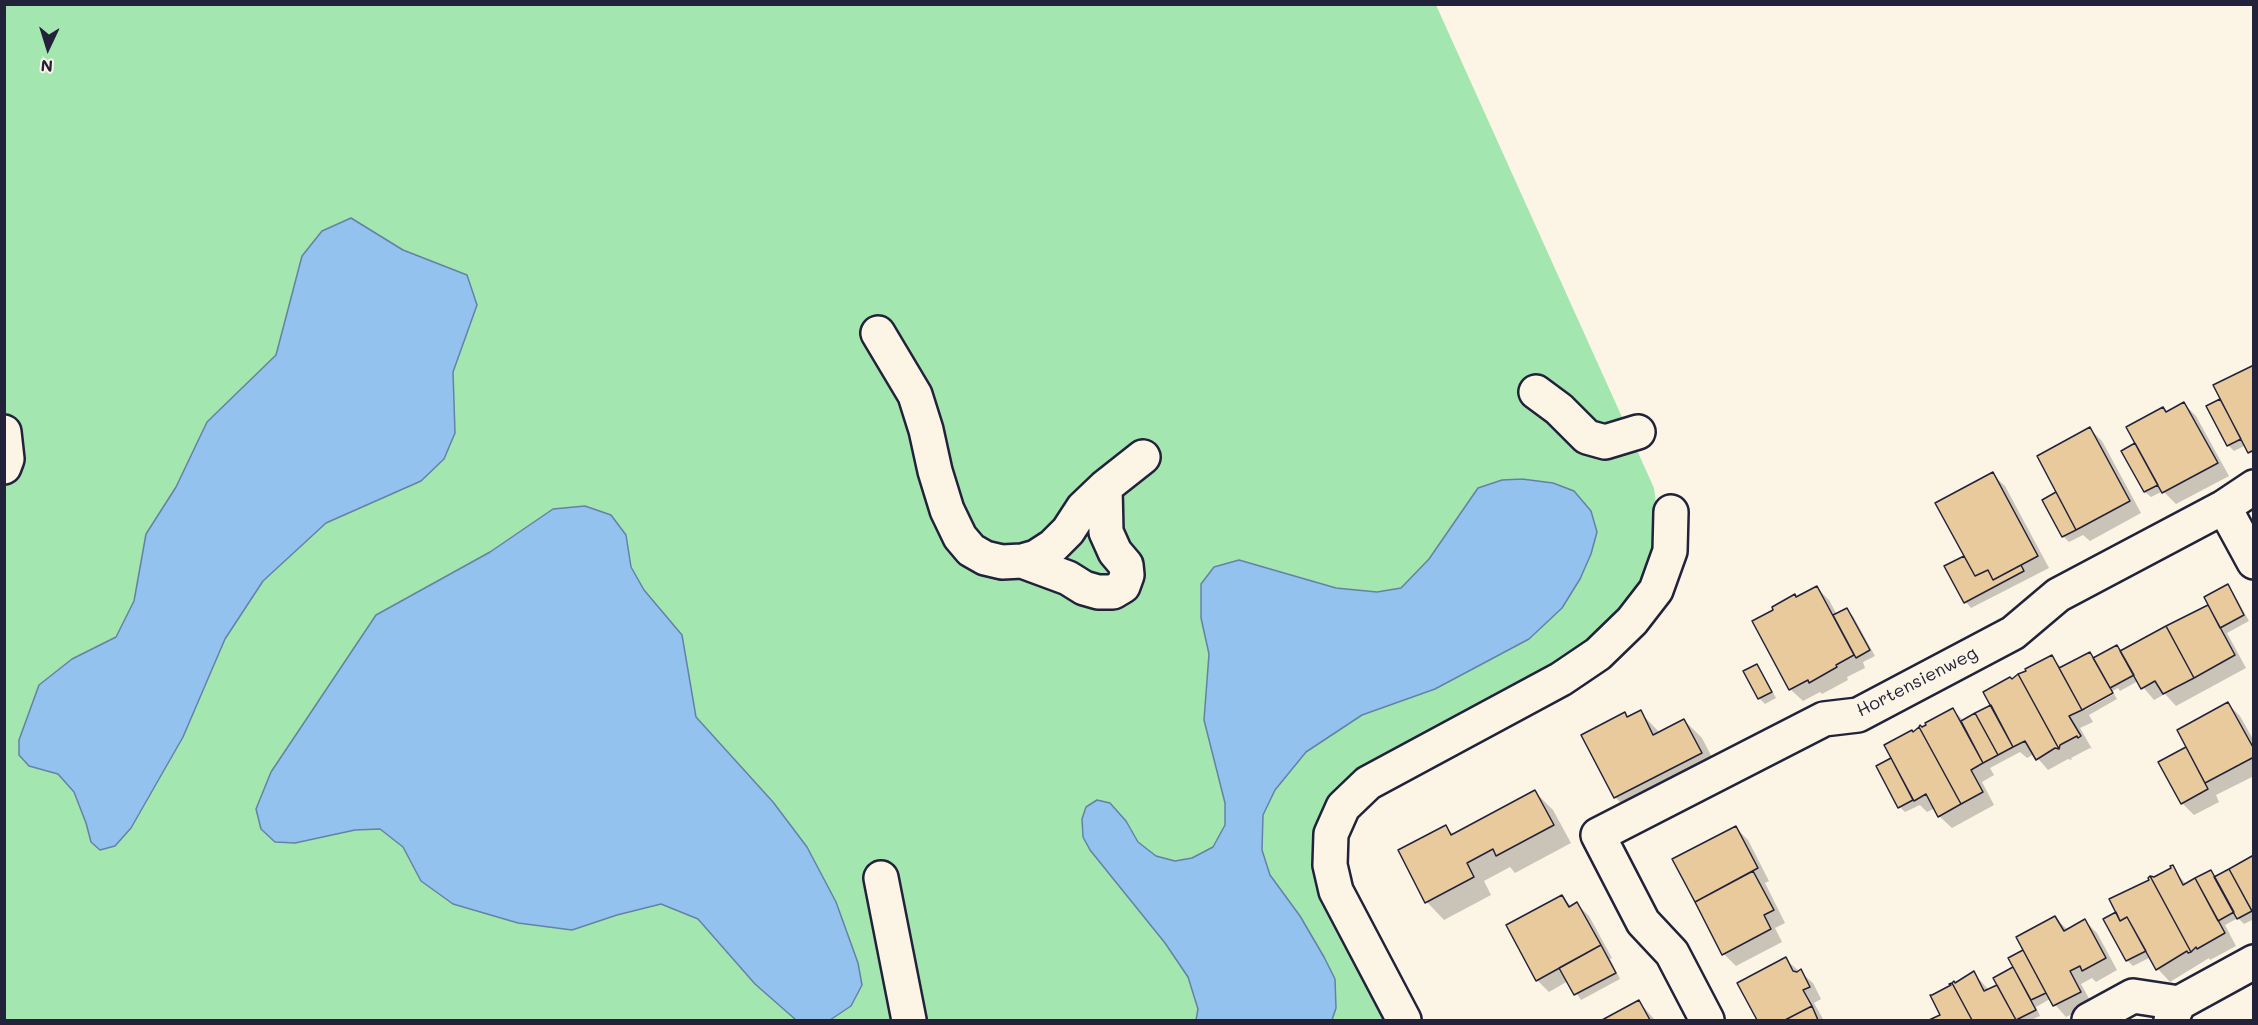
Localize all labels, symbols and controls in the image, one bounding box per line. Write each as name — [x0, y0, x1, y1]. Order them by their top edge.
north arrow — [18, 18, 78, 78]
text: N — [40, 56, 54, 77]
street label: Hortensienweg — [1853, 642, 1981, 722]

